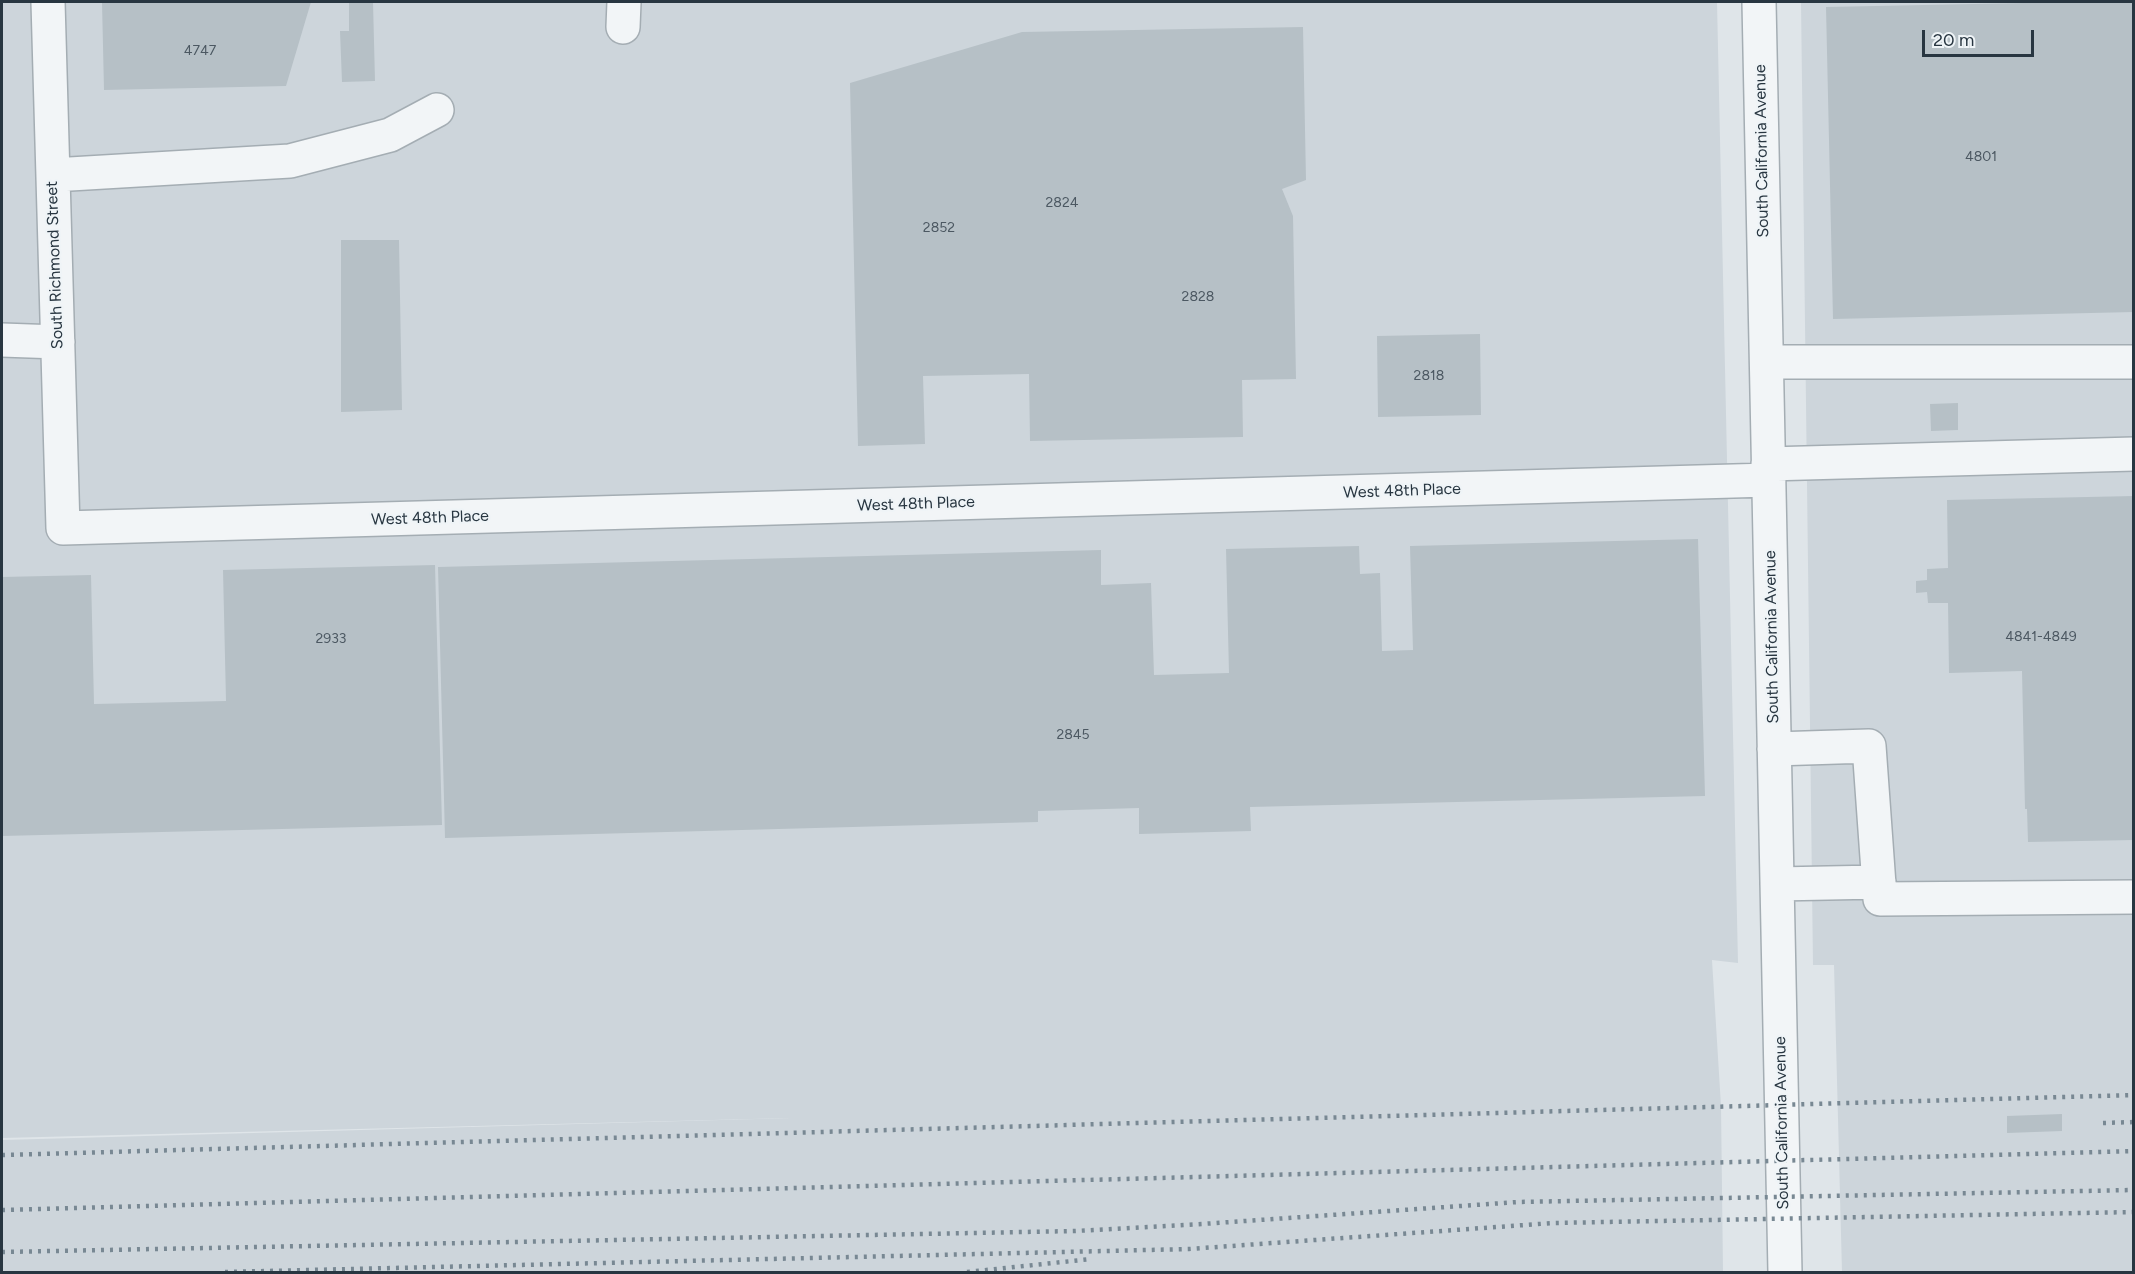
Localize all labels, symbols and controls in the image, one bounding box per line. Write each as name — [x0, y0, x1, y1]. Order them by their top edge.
scale bar — [1925, 18, 2038, 56]
text: 20 m — [1933, 29, 1974, 51]
house number: 4747 — [184, 43, 216, 59]
street label: South California Avenue — [1751, 64, 1773, 238]
house number: 4801 — [1965, 149, 1997, 165]
street label: South Richmond Street — [42, 181, 68, 349]
house number: 2824 — [1046, 195, 1078, 211]
house number: 2852 — [923, 220, 955, 236]
house number: 2828 — [1182, 289, 1214, 305]
house number: 2818 — [1414, 368, 1444, 384]
street label: West 48th Place — [1343, 479, 1461, 503]
street label: West 48th Place — [857, 492, 975, 516]
street label: West 48th Place — [371, 506, 489, 530]
street label: South California Avenue — [1761, 550, 1783, 724]
house number: 4841-4849 — [2005, 629, 2077, 645]
house number: 2933 — [316, 631, 346, 647]
house number: 2845 — [1056, 727, 1090, 743]
street label: South California Avenue — [1771, 1036, 1793, 1210]

